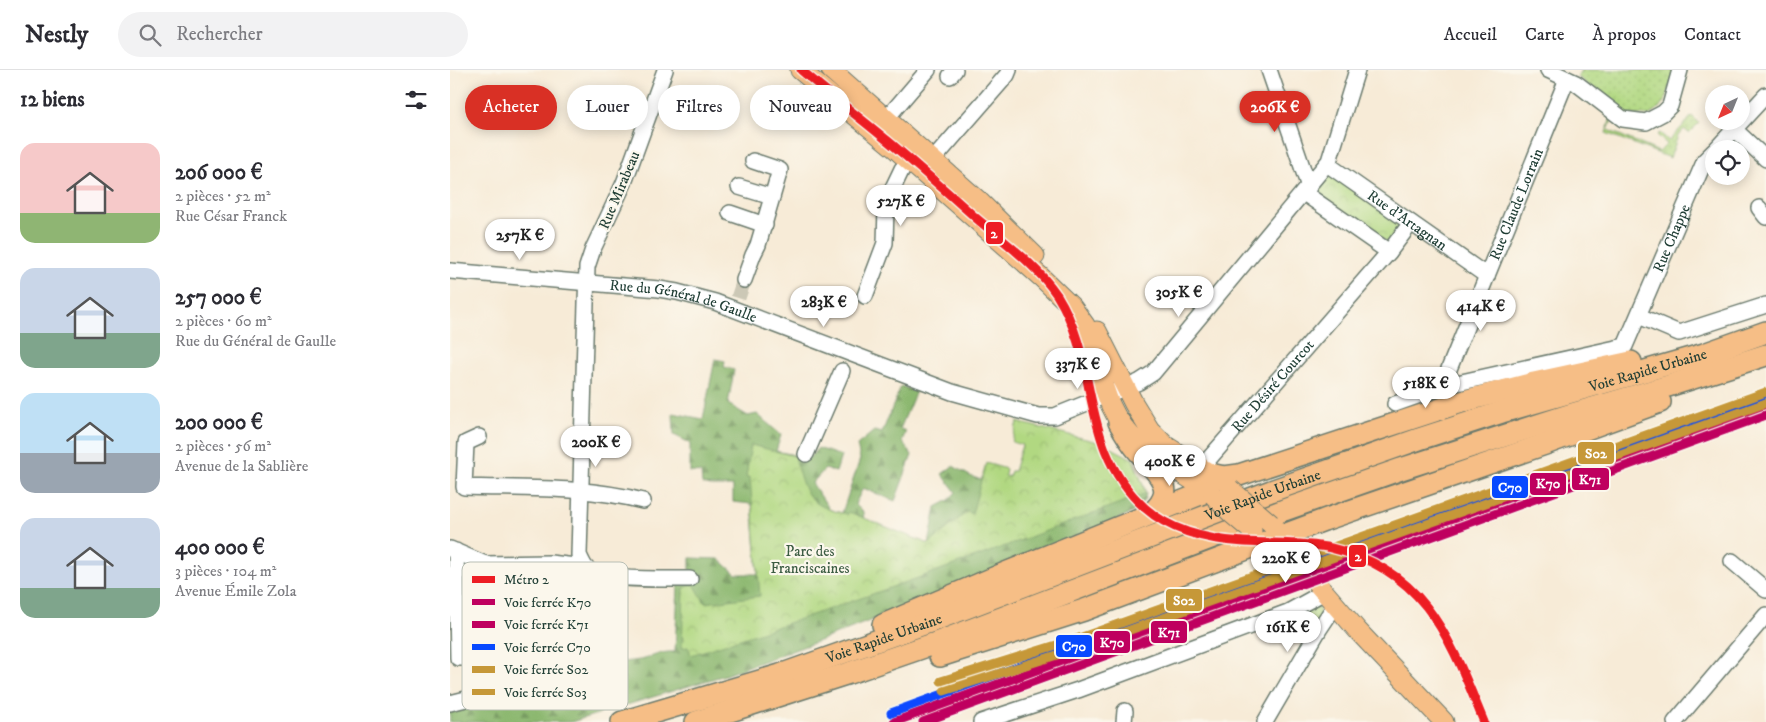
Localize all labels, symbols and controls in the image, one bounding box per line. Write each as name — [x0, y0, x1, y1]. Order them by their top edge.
search box — [118, 12, 468, 57]
text: Nestly — [25, 20, 88, 50]
icon: search — [136, 21, 164, 49]
text: Rechercher — [176, 23, 263, 46]
text: Accueil — [1444, 24, 1497, 46]
text: Carte — [1525, 24, 1564, 46]
text: À propos — [1592, 24, 1656, 46]
text: Contact — [1684, 24, 1741, 46]
chip: Acheter — [465, 85, 557, 130]
chip: Louer — [567, 85, 648, 130]
chip: Filtres — [658, 85, 740, 130]
chip: Nouveau — [750, 85, 850, 130]
north arrow — [1705, 85, 1750, 130]
map controls — [1705, 85, 1750, 185]
icon: filters — [402, 86, 430, 114]
text: 12 biens — [20, 87, 84, 113]
pin: 206K € — [1234, 90, 1316, 133]
text: 206K € — [1251, 97, 1299, 117]
button: locate — [1705, 140, 1750, 185]
street label: Rue Claude Lorrain — [1485, 145, 1548, 263]
street label: Rue Mirabeau — [594, 148, 644, 232]
text: 206 000 € — [175, 160, 263, 186]
icon: home — [60, 163, 120, 223]
pin: 527K € — [860, 184, 942, 227]
text: 2 pièces · 52 m² — [175, 186, 271, 206]
street label: Rue d'Artagnan — [1363, 186, 1451, 255]
text: 527K € — [877, 191, 925, 211]
street label: Rue Chappe — [1649, 201, 1695, 275]
text: Rue César Franck — [175, 206, 287, 226]
pin: 257K € — [479, 218, 561, 261]
line badge: 2 — [985, 221, 1004, 245]
text: 257K € — [496, 225, 544, 245]
text: 2 — [991, 225, 999, 243]
street label: Rue du Général de Gaulle — [609, 276, 760, 327]
pin: 305K € — [1138, 276, 1220, 318]
text: 305K € — [1156, 282, 1202, 302]
text: 257 000 € — [175, 285, 262, 311]
pin: 283K € — [783, 286, 865, 328]
icon: home — [60, 288, 120, 348]
pin: 414K € — [1440, 290, 1522, 332]
text: 283K € — [801, 292, 847, 312]
text: 414K € — [1457, 296, 1505, 316]
text: 2 pièces · 60 m² — [175, 311, 272, 331]
text: Rue du Général de Gaulle — [175, 331, 336, 351]
street label: Rue Désiré Courcot — [1227, 336, 1319, 436]
street label: Voie Rapide Urbaine — [1586, 345, 1709, 397]
pin: 337K € — [1037, 348, 1119, 390]
text: 337K € — [1056, 354, 1100, 374]
pin: 518K € — [1385, 366, 1467, 409]
text: 518K € — [1403, 373, 1449, 393]
text: 200 000 € — [175, 410, 263, 436]
icon: home — [60, 413, 120, 473]
pin: 200K € — [555, 426, 637, 468]
text: 200K € — [571, 432, 621, 452]
text: 2 pièces · 56 m² — [175, 436, 271, 456]
line badge: S02 — [1577, 441, 1615, 465]
pin: 400K € — [1129, 444, 1211, 487]
text: S02 — [1585, 445, 1608, 463]
text: 400K € — [1145, 451, 1195, 471]
text: Avenue de la Sablière — [175, 456, 308, 476]
street label: Voie Rapide Urbaine — [1201, 465, 1323, 526]
line badge: K71 — [1571, 467, 1610, 491]
text: K71 — [1579, 471, 1601, 489]
line badge: K70 — [1529, 472, 1567, 496]
line badge: C70 — [1491, 475, 1529, 499]
text: K70 — [1536, 475, 1561, 493]
text: C70 — [1498, 479, 1523, 497]
text: 400 000 € — [175, 535, 265, 561]
icon: home — [60, 538, 120, 598]
park label: Parc des Franciscaines — [770, 542, 850, 578]
pin: 220K € — [1245, 542, 1327, 584]
line badge: 2 — [1348, 544, 1367, 568]
text: 220K € — [1262, 548, 1310, 568]
text: 2 — [1355, 548, 1363, 566]
text: 3 pièces · 104 m² — [175, 561, 277, 581]
legend — [462, 562, 628, 710]
text: Métro 2 — [504, 571, 549, 589]
text: Avenue Émile Zola — [175, 581, 296, 601]
line badge: S02 — [1165, 588, 1203, 612]
text: S02 — [1173, 592, 1196, 610]
text: Voie ferrée K70 — [503, 594, 591, 612]
street label: Voie Rapide Urbaine — [822, 609, 945, 668]
pin: 161K € — [1247, 610, 1329, 653]
text: Voie ferrée K71 — [503, 616, 589, 634]
text: 161K € — [1266, 617, 1310, 637]
line badge: K71 — [1150, 620, 1188, 644]
text: K71 — [1158, 624, 1180, 642]
line badge: K70 — [1093, 630, 1131, 654]
line badge: C70 — [1055, 634, 1093, 658]
text: K70 — [1100, 634, 1125, 652]
text: C70 — [1062, 638, 1087, 656]
text: Voie ferrée C70 — [503, 639, 591, 657]
text: Voie ferrée S02 — [503, 661, 588, 679]
text: Voie ferrée S03 — [503, 684, 587, 702]

